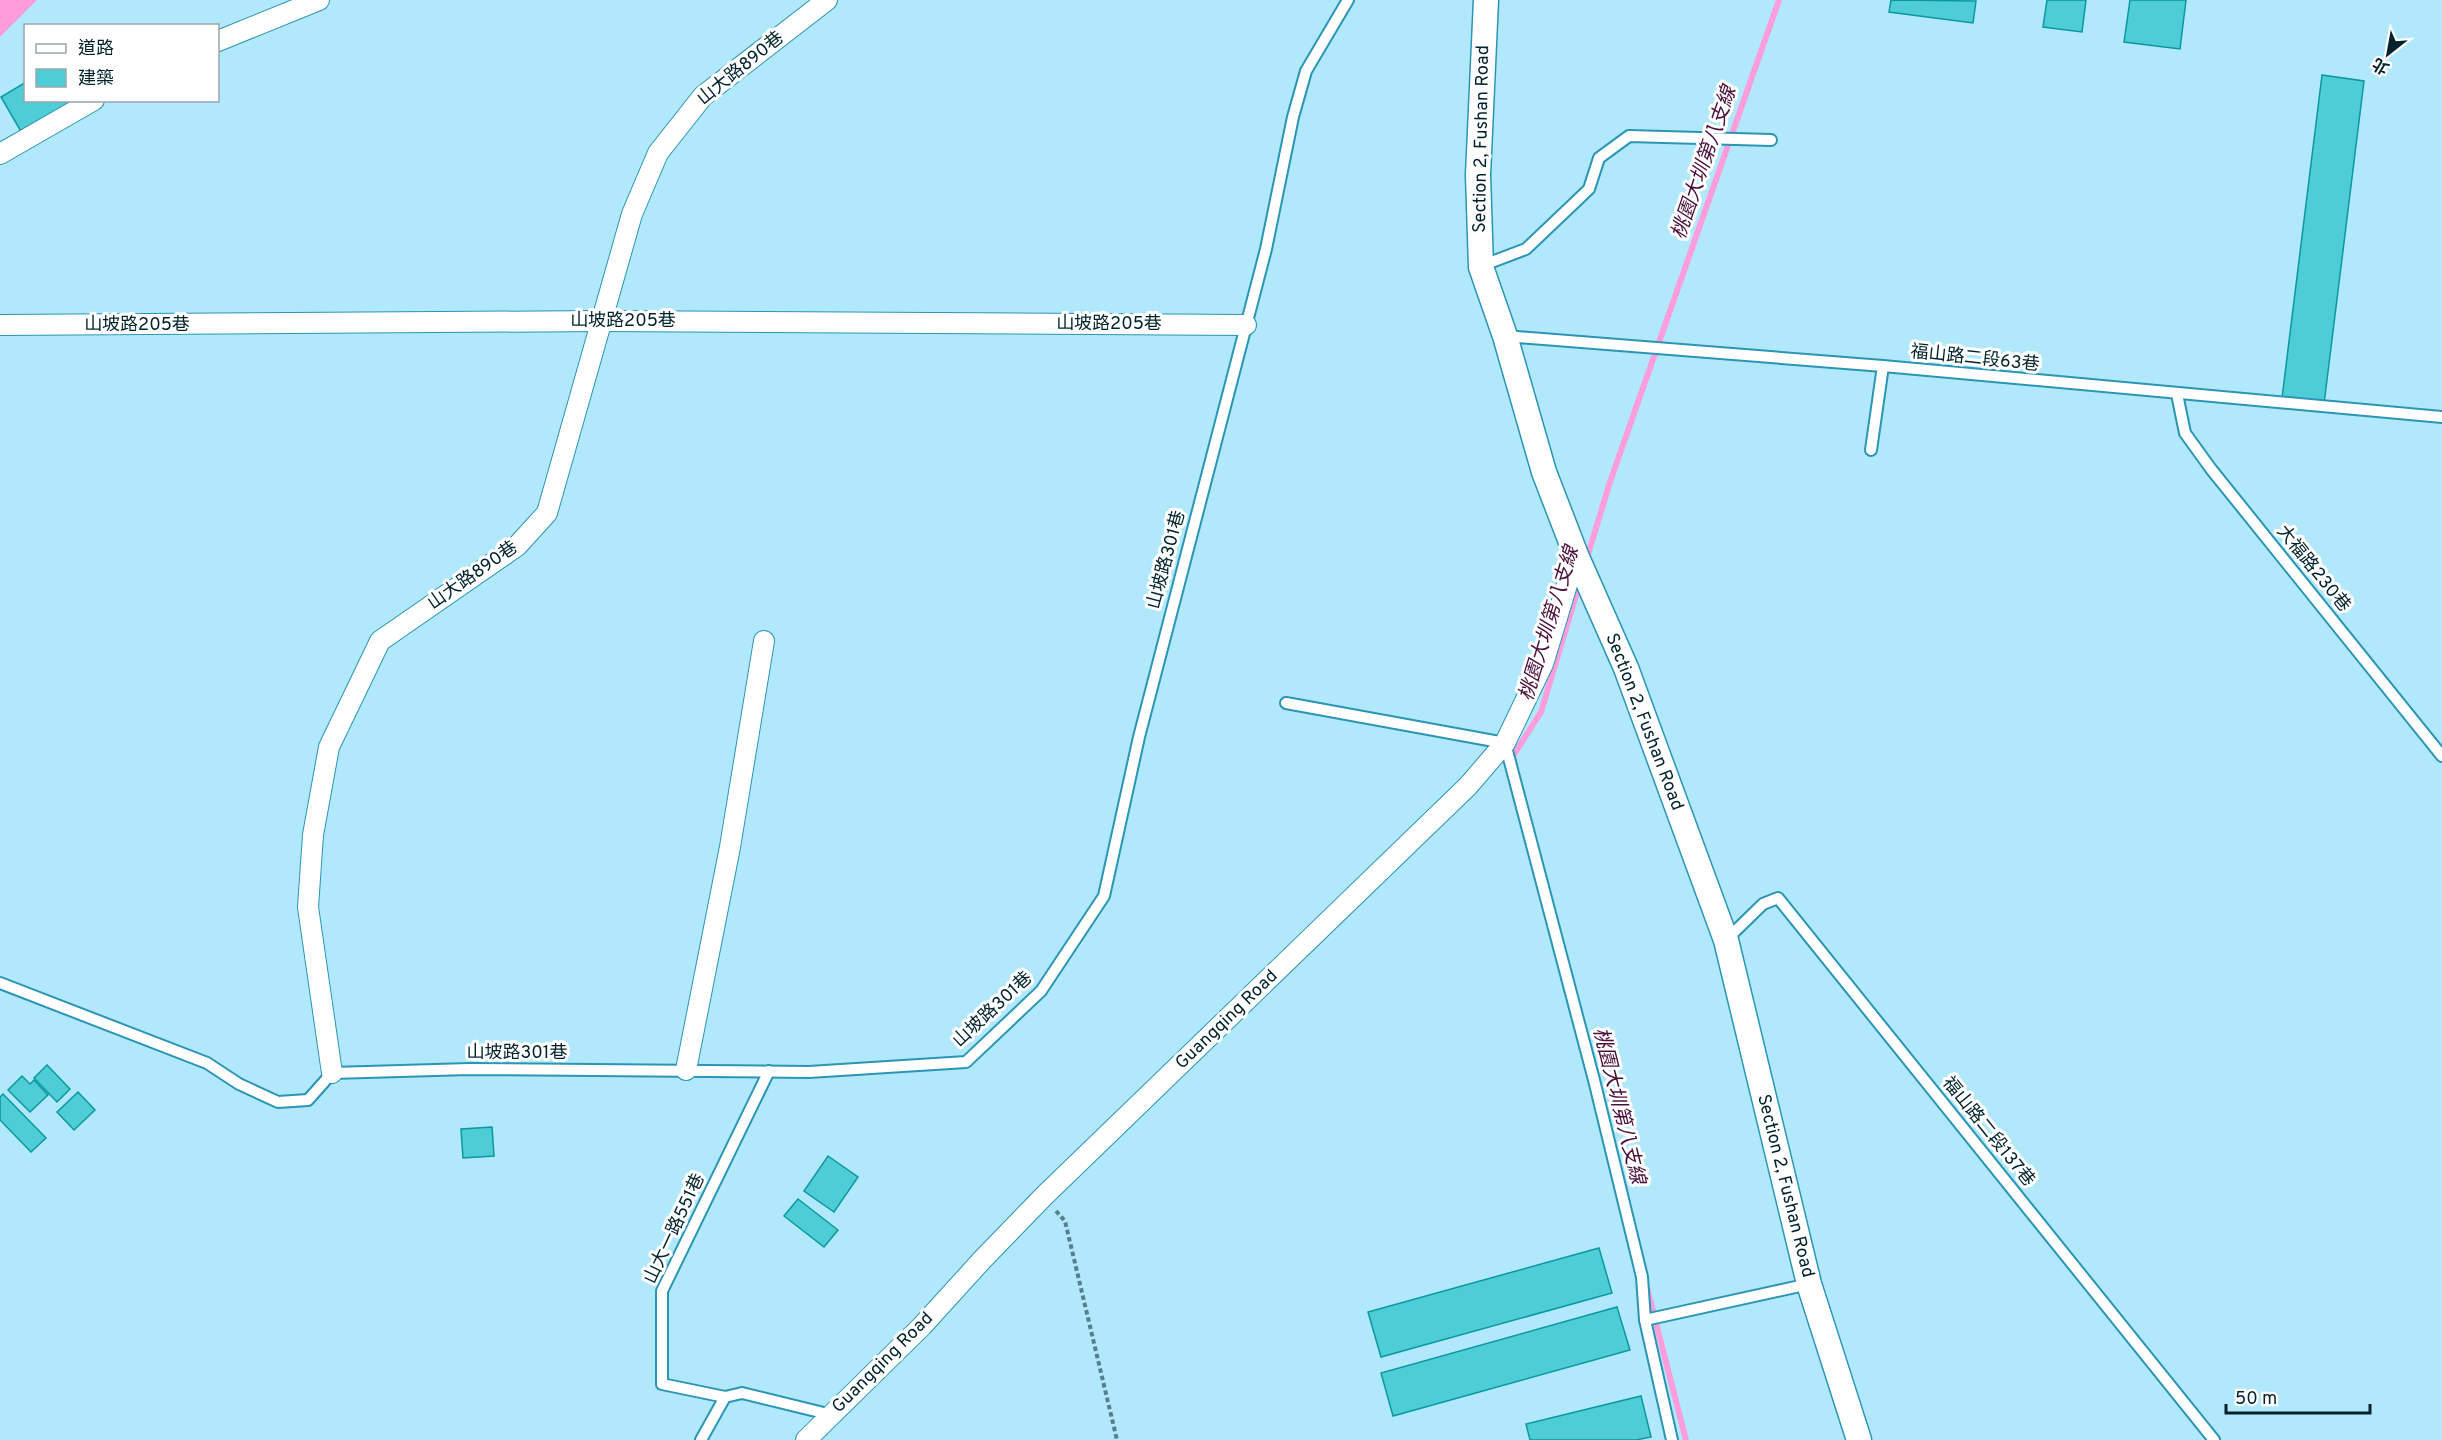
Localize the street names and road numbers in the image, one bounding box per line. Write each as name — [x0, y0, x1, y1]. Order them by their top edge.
street label: 山大路890巷 — [693, 27, 789, 111]
street label: Section 2, Fushan Road — [1469, 45, 1495, 233]
street label: 山坡路205巷 — [570, 310, 676, 333]
street label: 山坡路205巷 — [1056, 313, 1162, 336]
street label: 山坡路205巷 — [84, 314, 190, 337]
street label: 福山路二段63巷 — [1909, 341, 2041, 377]
street label: 山坡路301巷 — [1143, 508, 1191, 612]
street label: 大福路230巷 — [2271, 521, 2355, 617]
street label: 山大路890巷 — [423, 537, 523, 615]
street label: Section 2, Fushan Road — [1600, 630, 1688, 814]
street label: Guangqing Road — [1171, 965, 1283, 1075]
street label: 山坡路301巷 — [948, 967, 1038, 1053]
street label: 山坡路301巷 — [467, 1042, 567, 1065]
street label: 福山路二段137巷 — [1937, 1072, 2039, 1192]
street label: Section 2, Fushan Road — [1751, 1092, 1819, 1280]
street label: 山大一路551巷 — [639, 1170, 711, 1288]
street label: Guangqing Road — [828, 1308, 938, 1418]

